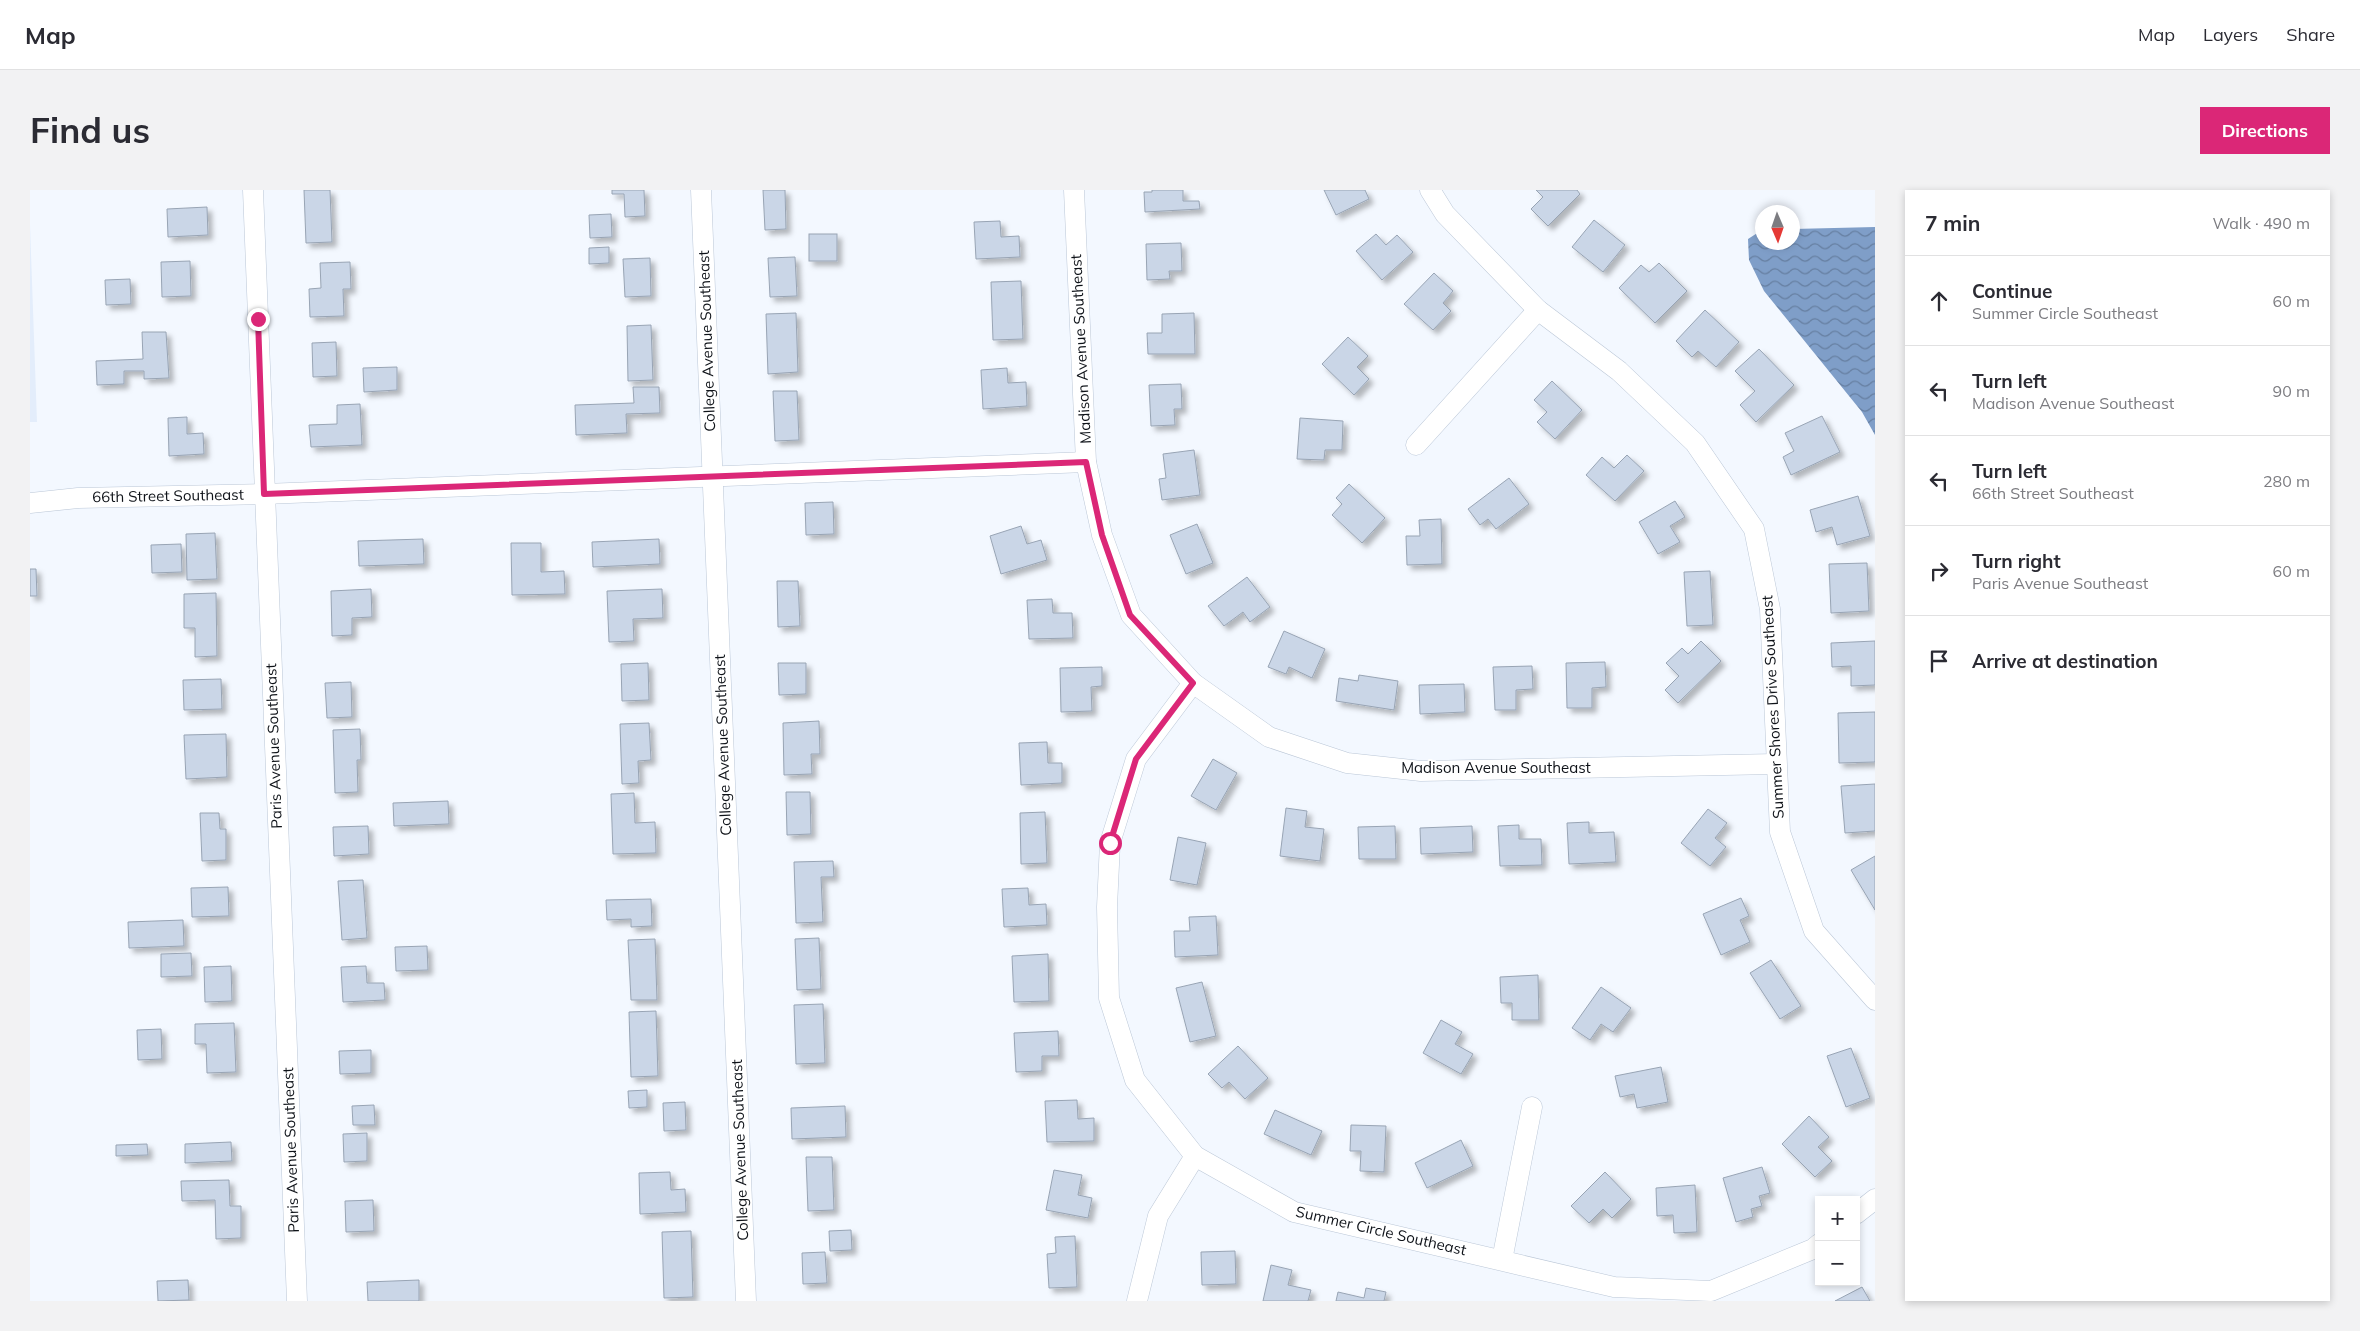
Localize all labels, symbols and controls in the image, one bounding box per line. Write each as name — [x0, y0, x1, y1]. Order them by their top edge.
text: Map — [25, 20, 76, 50]
text: Map — [2138, 23, 2175, 46]
text: Layers — [2203, 23, 2258, 46]
text: Share — [2286, 23, 2335, 46]
button: Directions — [2200, 107, 2330, 154]
text: Find us — [30, 108, 150, 152]
north arrow — [1755, 205, 1800, 250]
text: 7 min — [1925, 210, 1980, 236]
text: Walk · 490 m — [2212, 213, 2310, 233]
street label: College Avenue Southeast — [694, 250, 719, 432]
street label: Madison Avenue Southeast — [1066, 254, 1095, 444]
text: Continue — [1972, 279, 2052, 303]
icon: ahead — [1925, 287, 1953, 315]
text: 60 m — [2273, 291, 2310, 311]
text: Summer Circle Southeast — [1972, 303, 2158, 323]
route end — [247, 308, 270, 331]
text: Turn left — [1972, 369, 2047, 393]
icon: left — [1925, 377, 1953, 405]
text: 90 m — [2273, 381, 2310, 401]
text: Madison Avenue Southeast — [1972, 393, 2174, 413]
text: Turn left — [1972, 459, 2047, 483]
icon: left — [1925, 467, 1953, 495]
text: 280 m — [2263, 471, 2310, 491]
text: 66th Street Southeast — [1972, 483, 2134, 503]
street label: 66th Street Southeast — [92, 485, 244, 506]
text: Turn right — [1972, 549, 2061, 573]
icon: right — [1925, 557, 1953, 585]
text: 60 m — [2273, 561, 2310, 581]
text: Paris Avenue Southeast — [1972, 573, 2148, 593]
street label: Summer Shores Drive Southeast — [1757, 595, 1788, 819]
icon: arrive — [1925, 647, 1953, 675]
text: Arrive at destination — [1972, 649, 2158, 673]
street label: College Avenue Southeast — [710, 654, 735, 836]
street label: Paris Avenue Southeast — [261, 663, 286, 829]
street label: Madison Avenue Southeast — [1401, 758, 1591, 777]
route start — [1099, 832, 1122, 855]
street label: College Avenue Southeast — [727, 1059, 752, 1241]
street label: Paris Avenue Southeast — [278, 1067, 303, 1233]
map controls — [1815, 1196, 1860, 1286]
button: + — [1815, 1196, 1860, 1241]
street label: Summer Circle Southeast — [1294, 1202, 1468, 1259]
button: − — [1815, 1241, 1860, 1286]

